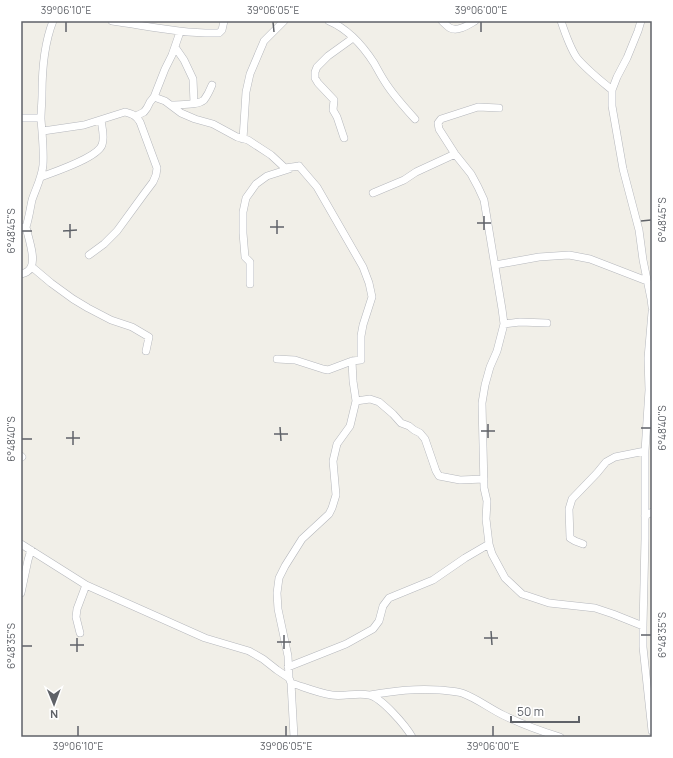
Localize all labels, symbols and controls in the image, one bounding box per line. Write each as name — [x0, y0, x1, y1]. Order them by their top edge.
text: 39°06'10"E — [41, 3, 91, 17]
text: 39°06'05"E — [247, 3, 299, 17]
text: 39°06'00"E — [455, 3, 508, 17]
text: 6°48'45"S — [655, 197, 669, 243]
text: 6°48'45"S — [4, 208, 18, 254]
text: 6°48'40"S — [655, 405, 669, 451]
text: 6°48'40"S — [4, 416, 18, 462]
text: 6°48'35"S — [655, 612, 669, 658]
text: 6°48'35"S — [4, 623, 18, 669]
north arrow — [34, 684, 74, 724]
scale bar — [511, 698, 579, 724]
text: 50 m — [517, 703, 544, 720]
text: N — [50, 707, 58, 722]
text: 39°06'10"E — [53, 739, 103, 753]
text: 39°06'05"E — [260, 739, 312, 753]
text: 39°06'00"E — [467, 739, 520, 753]

